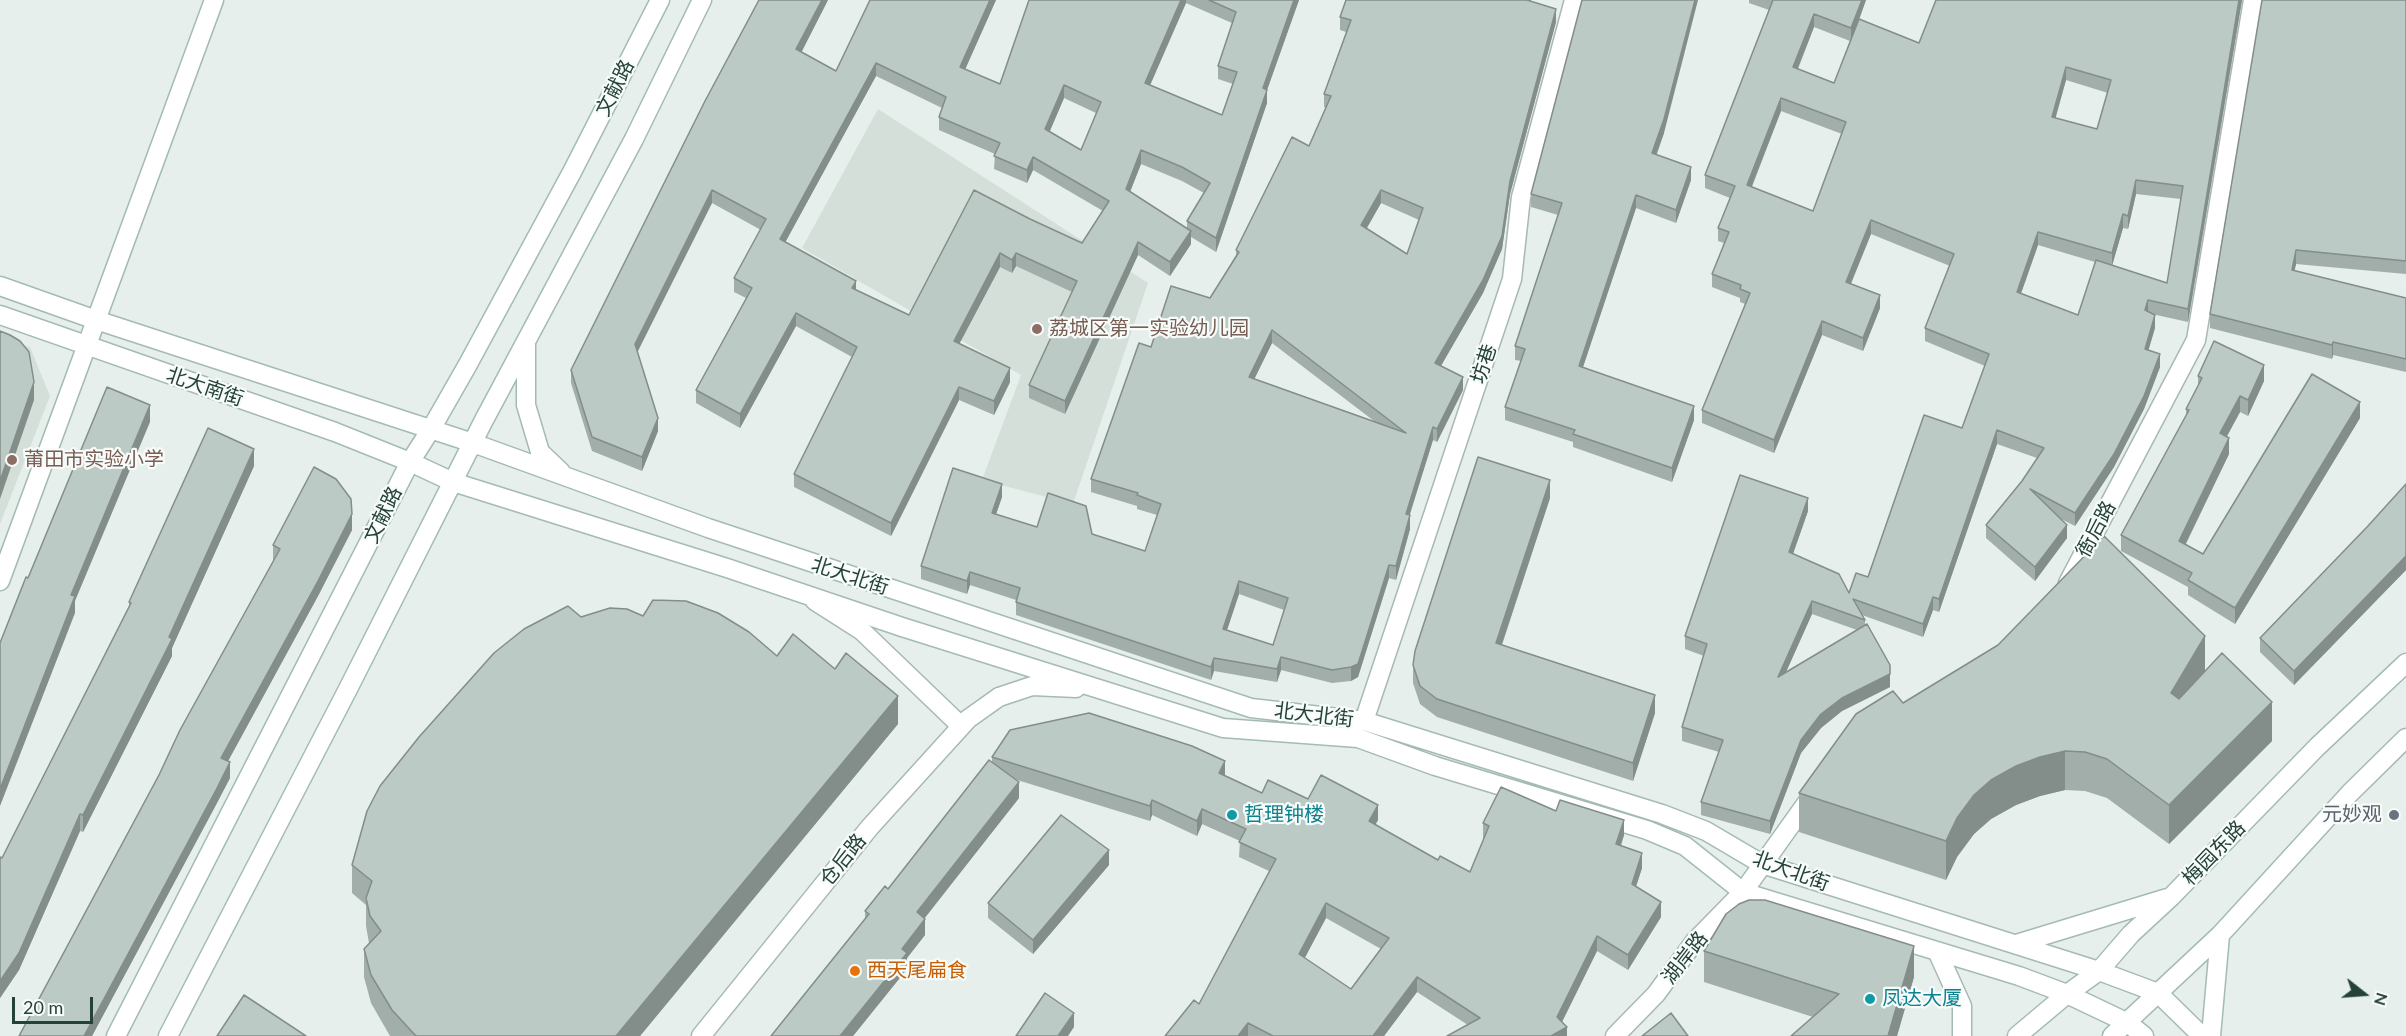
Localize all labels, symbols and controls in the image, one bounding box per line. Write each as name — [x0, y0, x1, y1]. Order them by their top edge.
street label: 文献路 — [591, 56, 639, 120]
place label: 荔城区第一实验幼儿园 — [1049, 317, 1249, 341]
marker: 荔城区第一实验幼儿园 — [1030, 322, 1044, 336]
street label: 坊巷 — [1466, 341, 1502, 387]
street label: 北大南街 — [163, 363, 247, 411]
place label: 莆田市实验小学 — [24, 448, 164, 472]
marker: 莆田市实验小学 — [5, 453, 19, 467]
street label: 文献路 — [359, 483, 407, 547]
street label: 衙后路 — [2071, 497, 2121, 561]
street label: 北大北街 — [808, 552, 892, 600]
street label: 北大北街 — [1273, 698, 1355, 732]
place label: 哲理钟楼 — [1244, 803, 1324, 827]
place label: 元妙观 — [2322, 803, 2382, 827]
marker: 哲理钟楼 — [1225, 808, 1239, 822]
marker: 元妙观 — [2387, 808, 2401, 822]
street label: 梅园东路 — [2178, 816, 2250, 890]
street label: 仓后路 — [815, 829, 871, 891]
street label: 北大北街 — [1749, 846, 1833, 896]
street label: 湖岸路 — [1657, 927, 1713, 989]
place label: 西天尾扁食 — [867, 959, 967, 983]
marker: 西天尾扁食 — [848, 964, 862, 978]
north arrow — [2334, 964, 2394, 1024]
scale bar — [15, 985, 96, 1023]
place label: 凤达大厦 — [1882, 987, 1962, 1011]
text: N — [2371, 991, 2393, 1008]
marker: 凤达大厦 — [1863, 992, 1877, 1006]
text: 20 m — [23, 996, 63, 1018]

